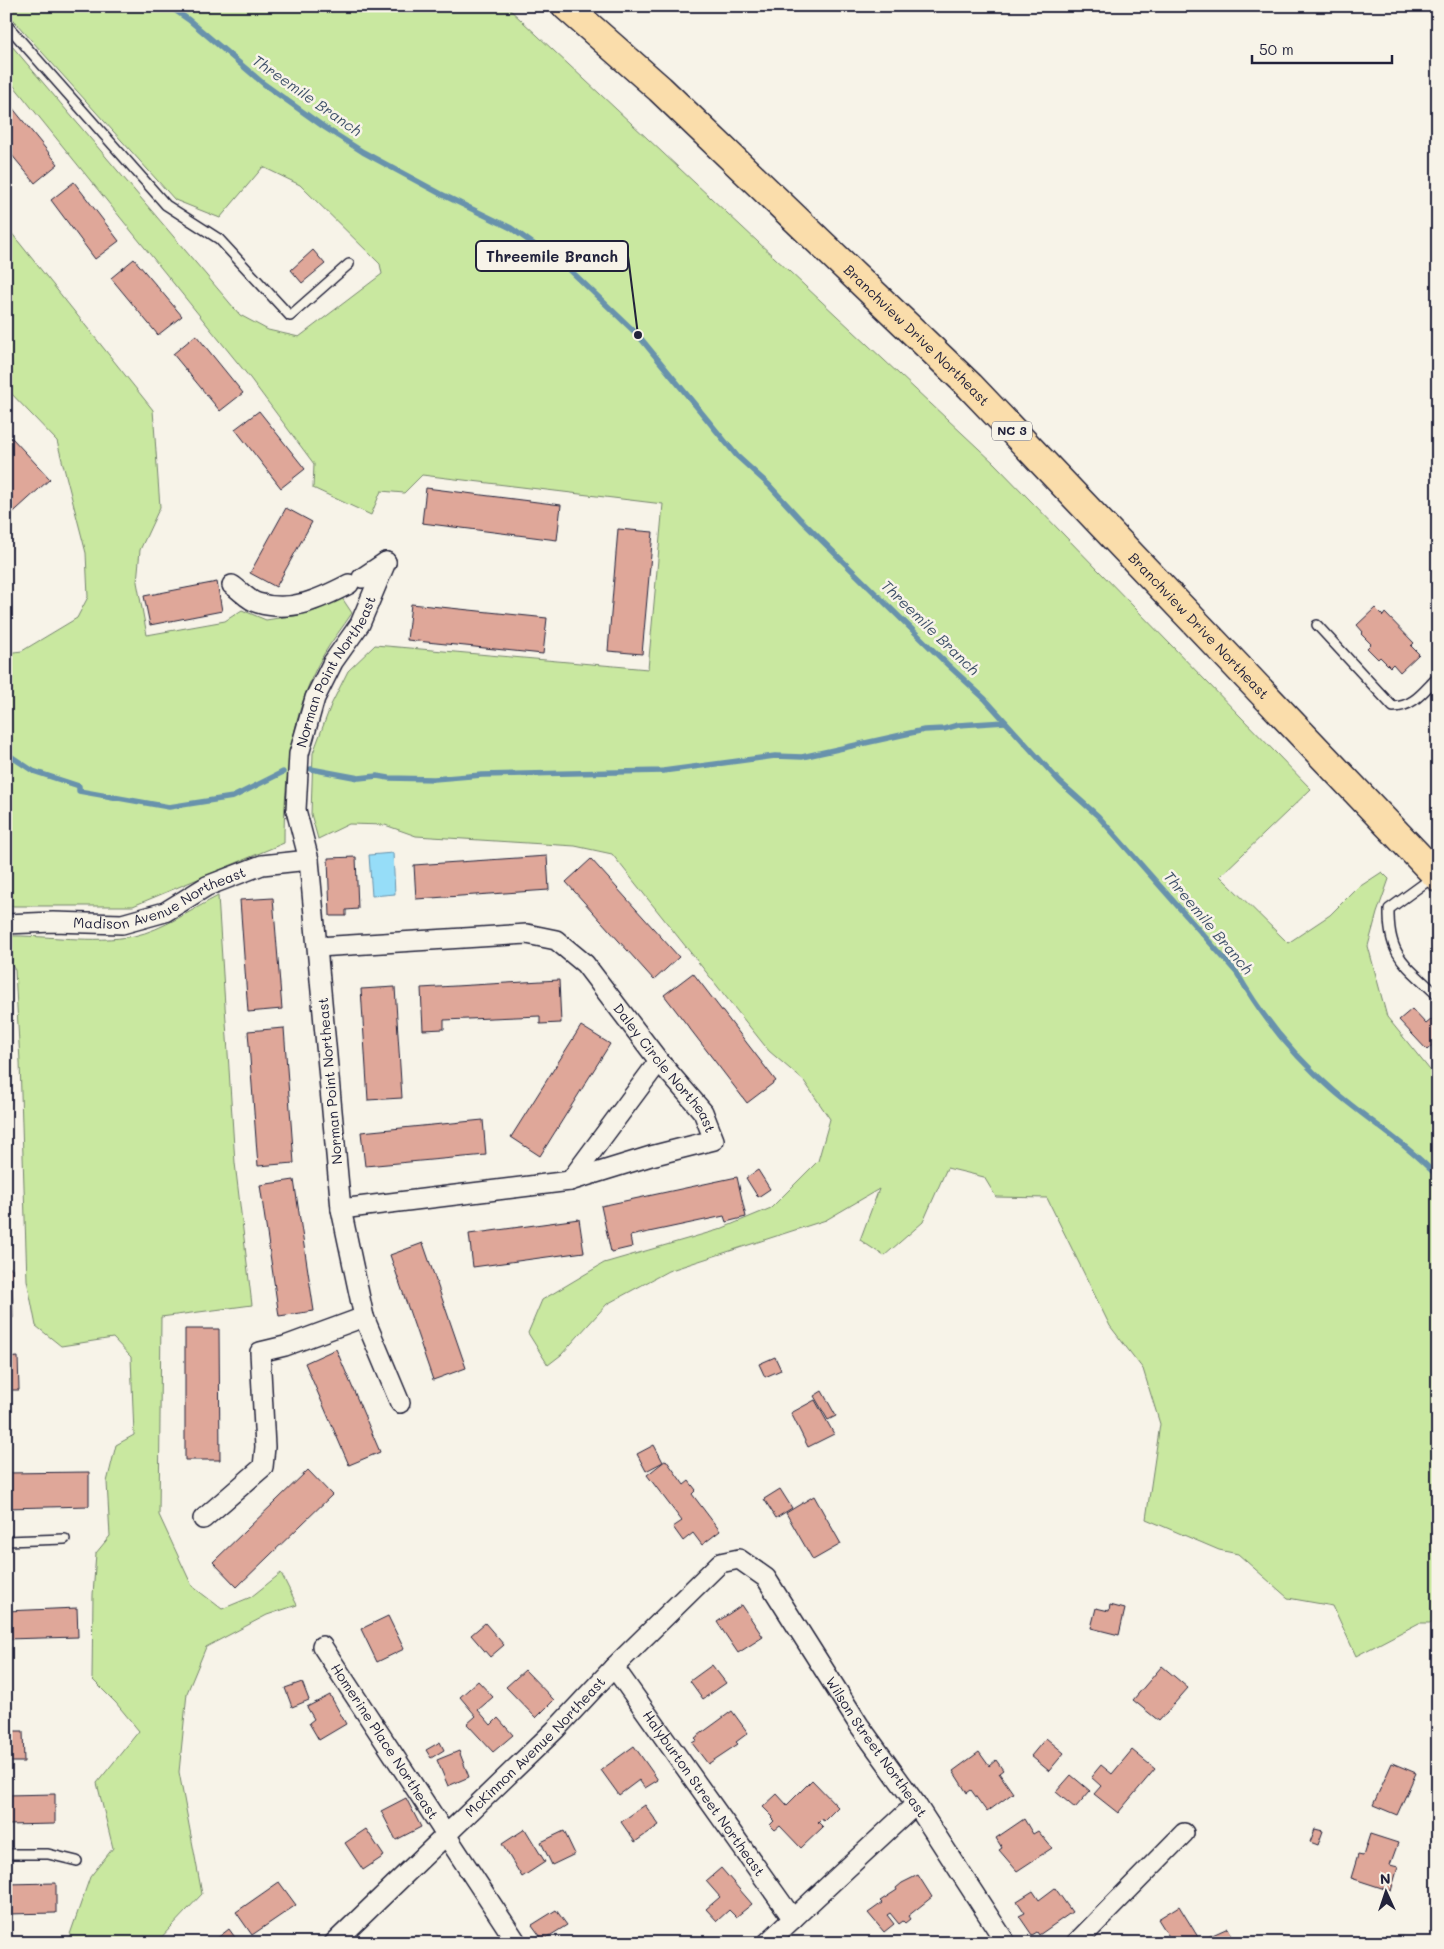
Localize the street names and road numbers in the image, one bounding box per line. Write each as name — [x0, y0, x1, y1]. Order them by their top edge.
street label: Branchview Drive Northeast — [840, 260, 994, 410]
road number: NC 3 — [992, 422, 1032, 441]
street label: Branchview Drive Northeast — [1125, 548, 1273, 703]
street label: Norman Point Northeast — [291, 593, 380, 750]
street label: Madison Avenue Northeast — [73, 862, 248, 933]
street label: Norman Point Northeast — [313, 997, 346, 1165]
street label: Daley Circle Northeast — [609, 999, 720, 1135]
street label: Homerine Place Northeast — [327, 1659, 443, 1823]
street label: McKinnon Avenue Northeast — [460, 1672, 609, 1821]
street label: Wilson Street Northeast — [822, 1673, 932, 1820]
street label: Halyburton Street Northeast — [639, 1706, 770, 1880]

